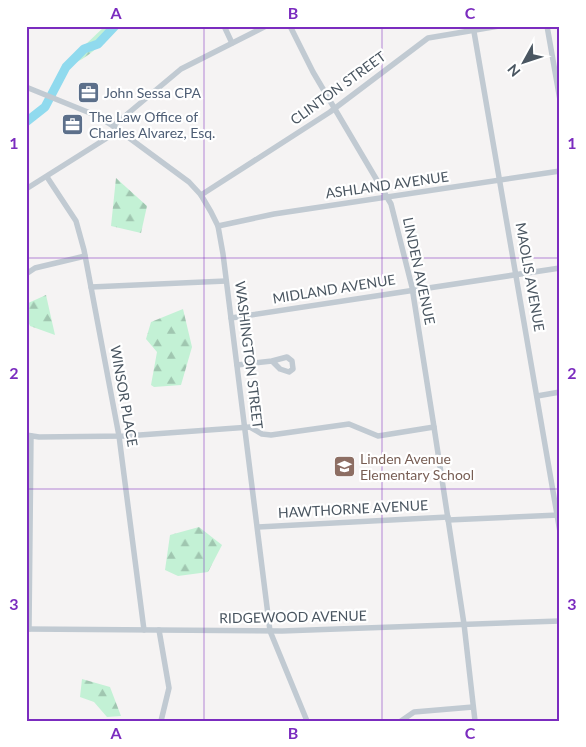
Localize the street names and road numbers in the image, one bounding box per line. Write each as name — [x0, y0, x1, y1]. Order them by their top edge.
street label: CLINTON STREET — [287, 47, 389, 128]
street label: ASHLAND AVENUE — [324, 167, 450, 202]
street label: LINDEN AVENUE — [400, 215, 439, 326]
street label: MAOLIS AVENUE — [513, 221, 548, 333]
street label: MIDLAND AVENUE — [271, 270, 397, 307]
street label: WASHINGTON STREET — [232, 280, 267, 431]
street label: WINSOR PLACE — [107, 344, 142, 448]
street label: HAWTHORNE AVENUE — [278, 496, 428, 521]
street label: RIDGEWOOD AVENUE — [219, 607, 367, 626]

